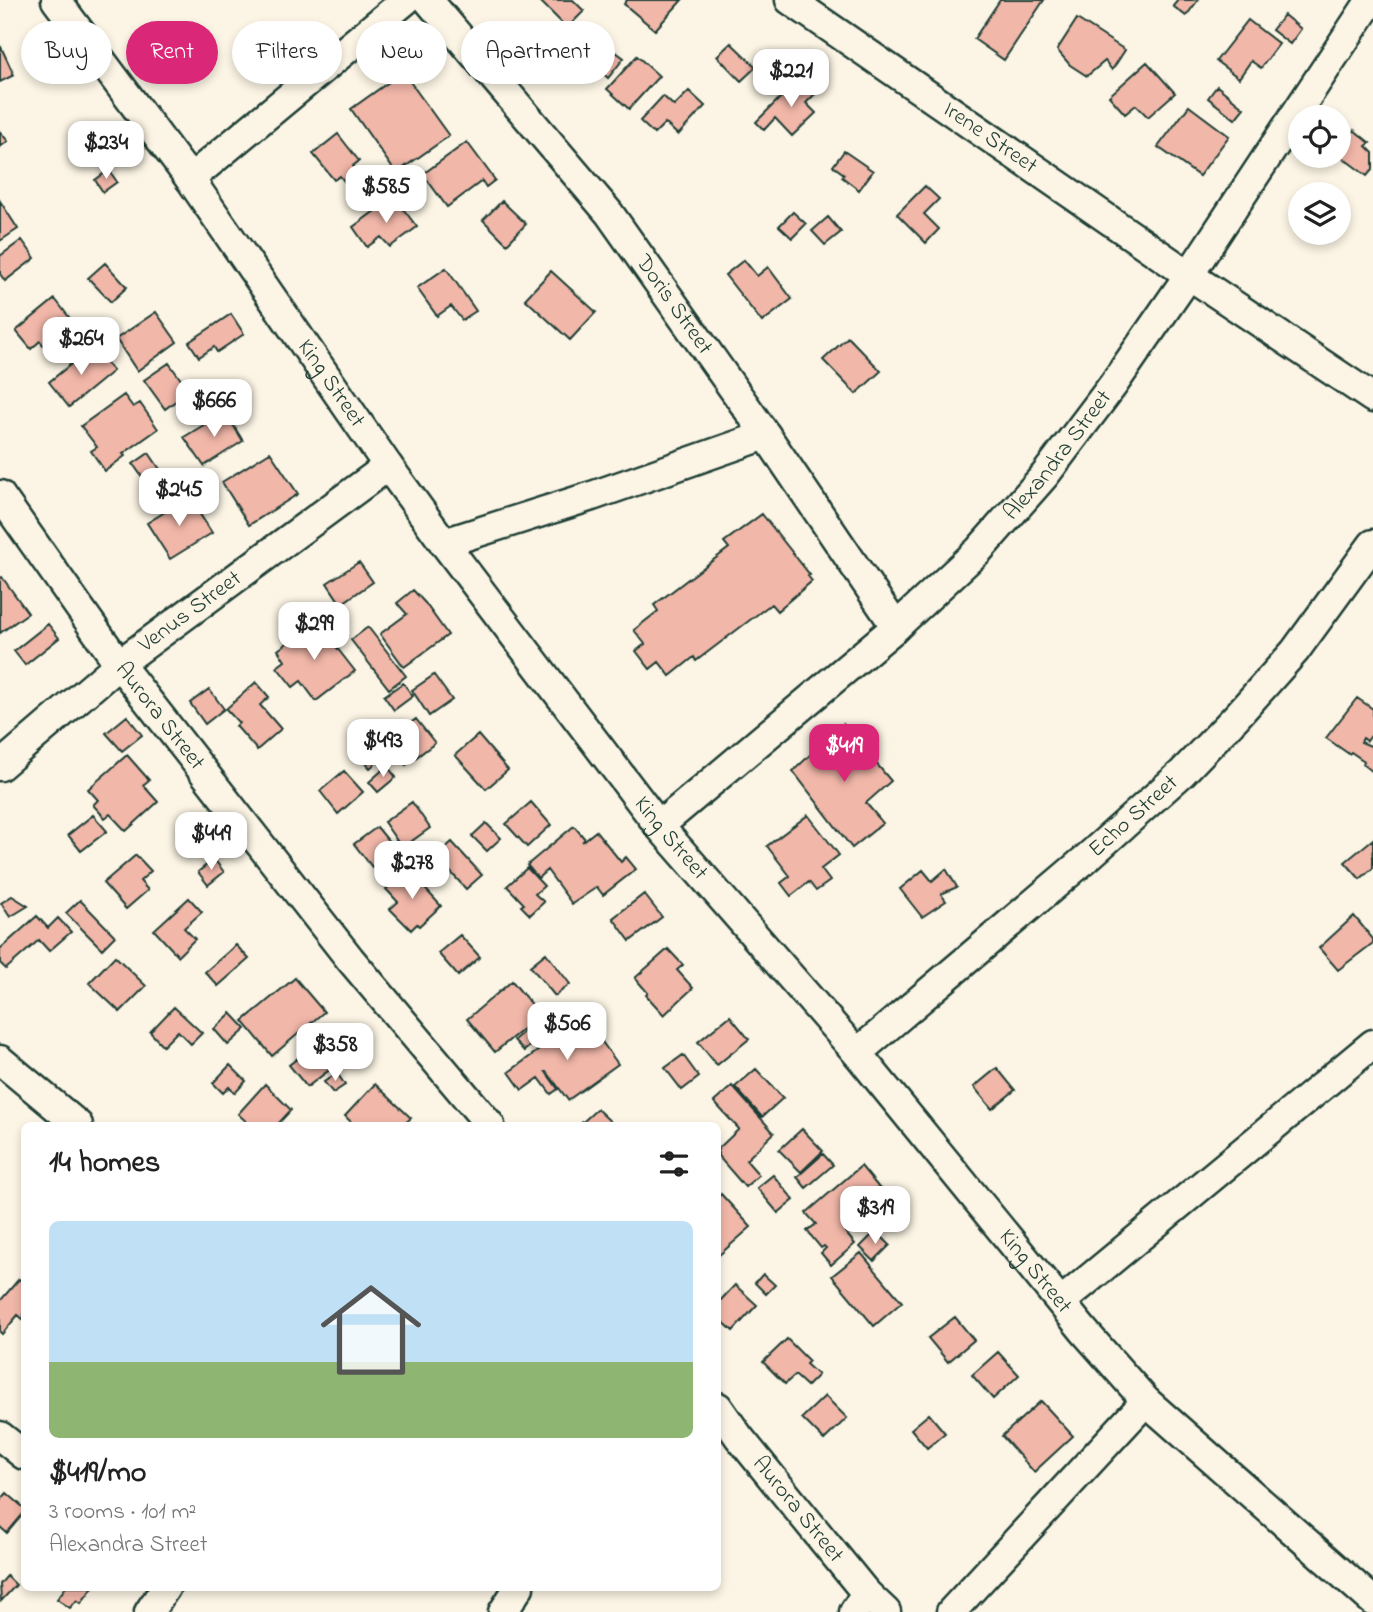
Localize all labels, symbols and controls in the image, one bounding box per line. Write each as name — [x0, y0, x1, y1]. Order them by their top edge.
chip: Buy — [21, 21, 112, 84]
chip: Rent — [126, 21, 218, 84]
chip: Filters — [232, 21, 342, 84]
chip: New — [356, 21, 447, 84]
chip: Apartment — [461, 21, 615, 84]
pin: $221 — [750, 50, 832, 109]
text: $221 — [769, 55, 813, 88]
street label: Irene Street — [936, 94, 1044, 182]
map controls — [1288, 105, 1351, 245]
button: locate — [1288, 105, 1351, 168]
pin: $234 — [65, 122, 147, 181]
text: $234 — [84, 127, 128, 160]
pin: $585 — [345, 166, 427, 225]
text: $585 — [362, 171, 410, 204]
button: layers — [1288, 182, 1351, 245]
street label: Doris Street — [627, 247, 721, 362]
pin: $264 — [40, 318, 122, 377]
text: $264 — [59, 323, 103, 356]
street label: King Street — [289, 333, 373, 435]
pin: $666 — [173, 380, 255, 439]
street label: Alexandra Street — [996, 383, 1120, 528]
text: $666 — [192, 385, 236, 418]
pin: $245 — [138, 468, 220, 528]
text: $245 — [155, 474, 203, 507]
street label: Venus Street — [131, 562, 249, 661]
pin: $299 — [273, 602, 355, 662]
text: $299 — [294, 608, 334, 641]
street label: Aurora Street — [107, 655, 213, 778]
pin: $493 — [342, 720, 424, 779]
pin: $419 — [803, 724, 885, 784]
text: $493 — [363, 725, 403, 758]
text: $419 — [825, 730, 863, 763]
street label: Echo Street — [1081, 767, 1186, 865]
street label: King Street — [626, 790, 716, 888]
pin: $449 — [170, 812, 252, 872]
text: $449 — [191, 818, 231, 851]
pin: $278 — [371, 842, 453, 901]
text: $278 — [390, 847, 434, 880]
pin: $506 — [526, 1002, 608, 1062]
text: $506 — [543, 1008, 591, 1041]
pin: $358 — [294, 1024, 376, 1083]
text: $358 — [312, 1029, 358, 1062]
text: 14 homes — [49, 1142, 160, 1186]
icon: filters — [655, 1145, 693, 1183]
pin: $319 — [834, 1186, 916, 1246]
text: $319 — [856, 1192, 894, 1225]
street label: King Street — [991, 1222, 1080, 1321]
icon: home — [308, 1267, 434, 1393]
street label: Aurora Street — [744, 1449, 852, 1570]
text: $419/mo — [49, 1452, 146, 1496]
text: 3 rooms · 101 m² — [49, 1496, 196, 1529]
text: Alexandra Street — [49, 1529, 208, 1562]

